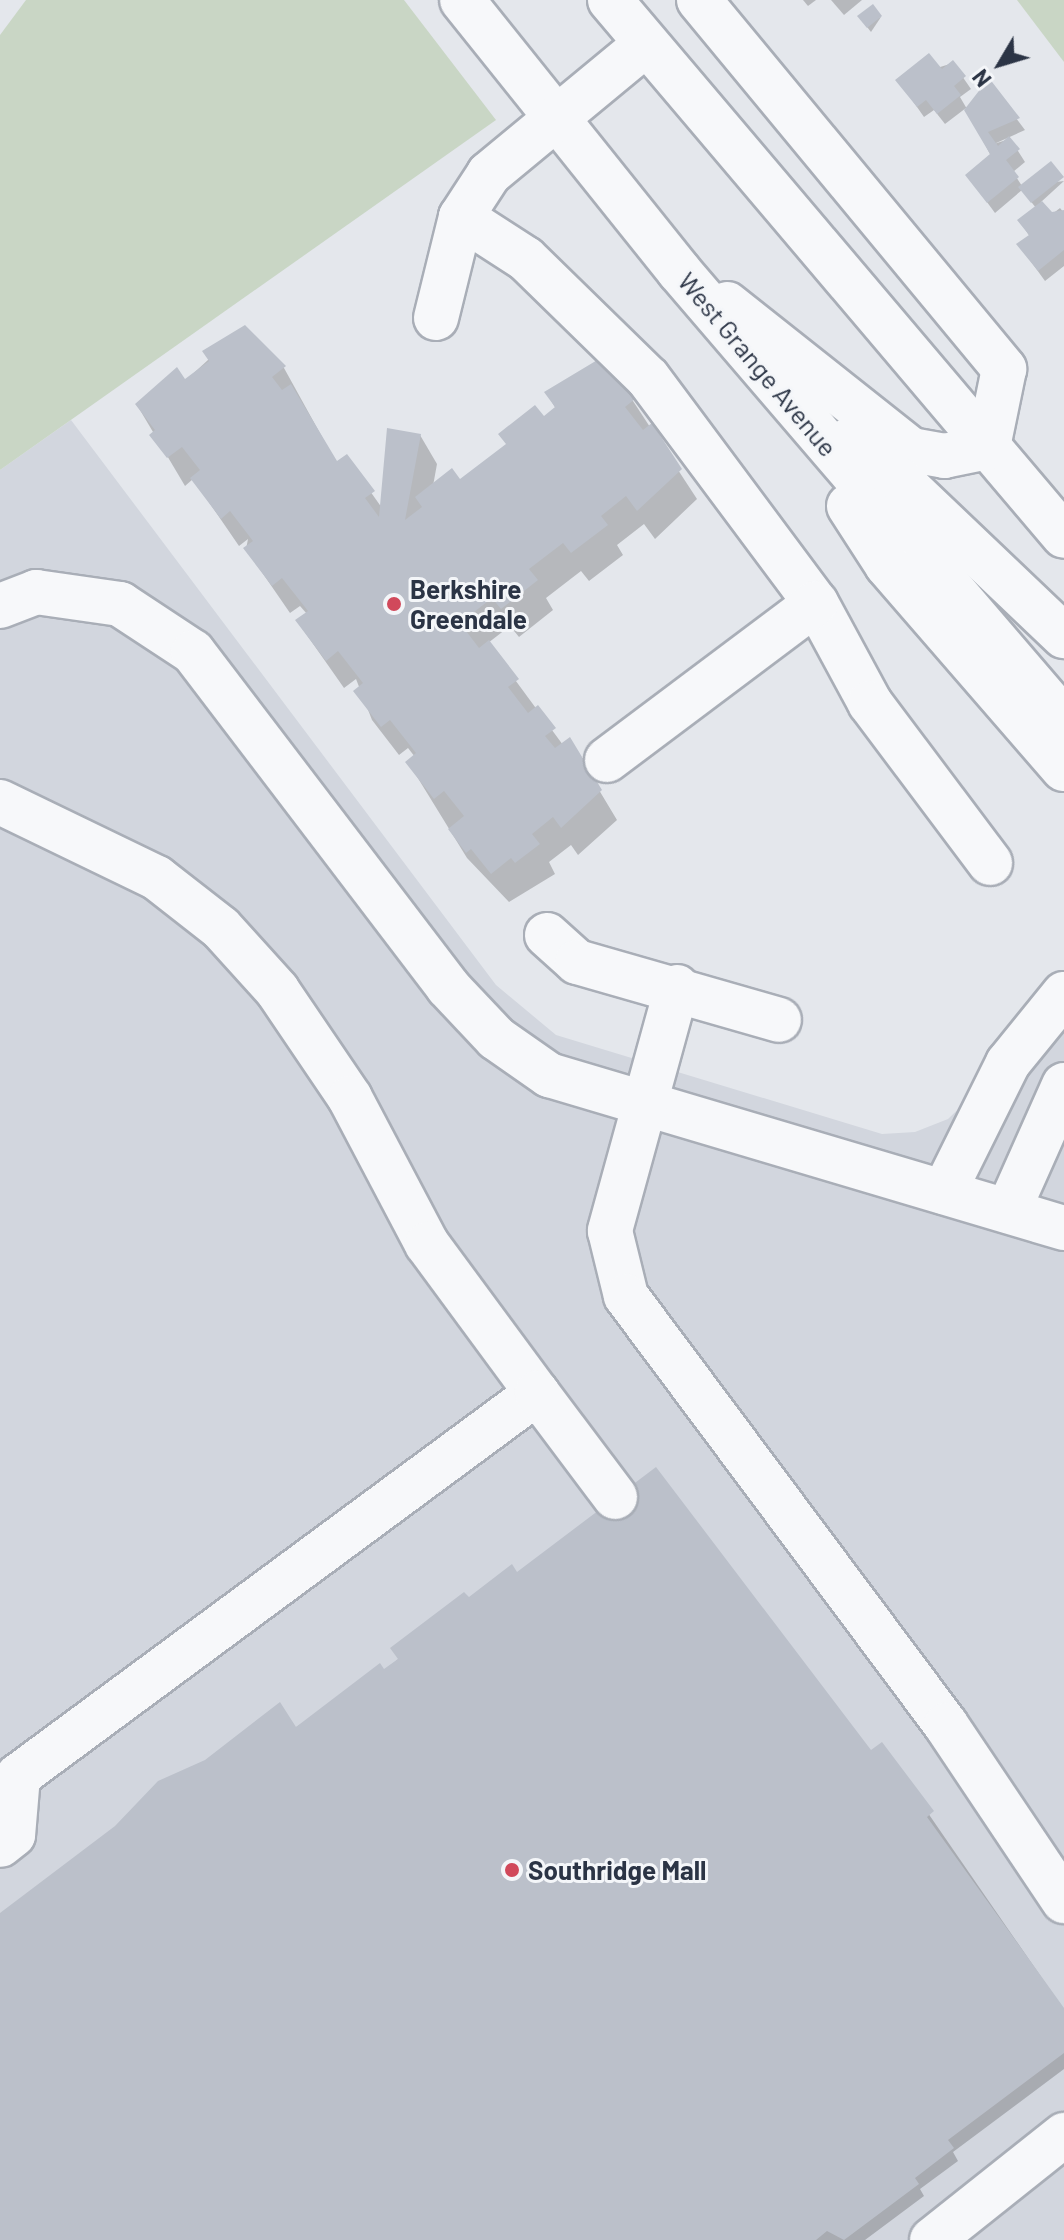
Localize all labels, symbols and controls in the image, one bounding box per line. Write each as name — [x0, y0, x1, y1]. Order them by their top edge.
north arrow — [960, 24, 1040, 104]
text: N — [966, 65, 996, 93]
street label: West Grange Avenue — [672, 266, 844, 462]
place label: Berkshire Greendale — [410, 573, 527, 634]
marker: Berkshire Greendale — [385, 595, 403, 613]
place label: Southridge Mall — [528, 1854, 706, 1886]
marker: Southridge Mall — [503, 1861, 521, 1879]

